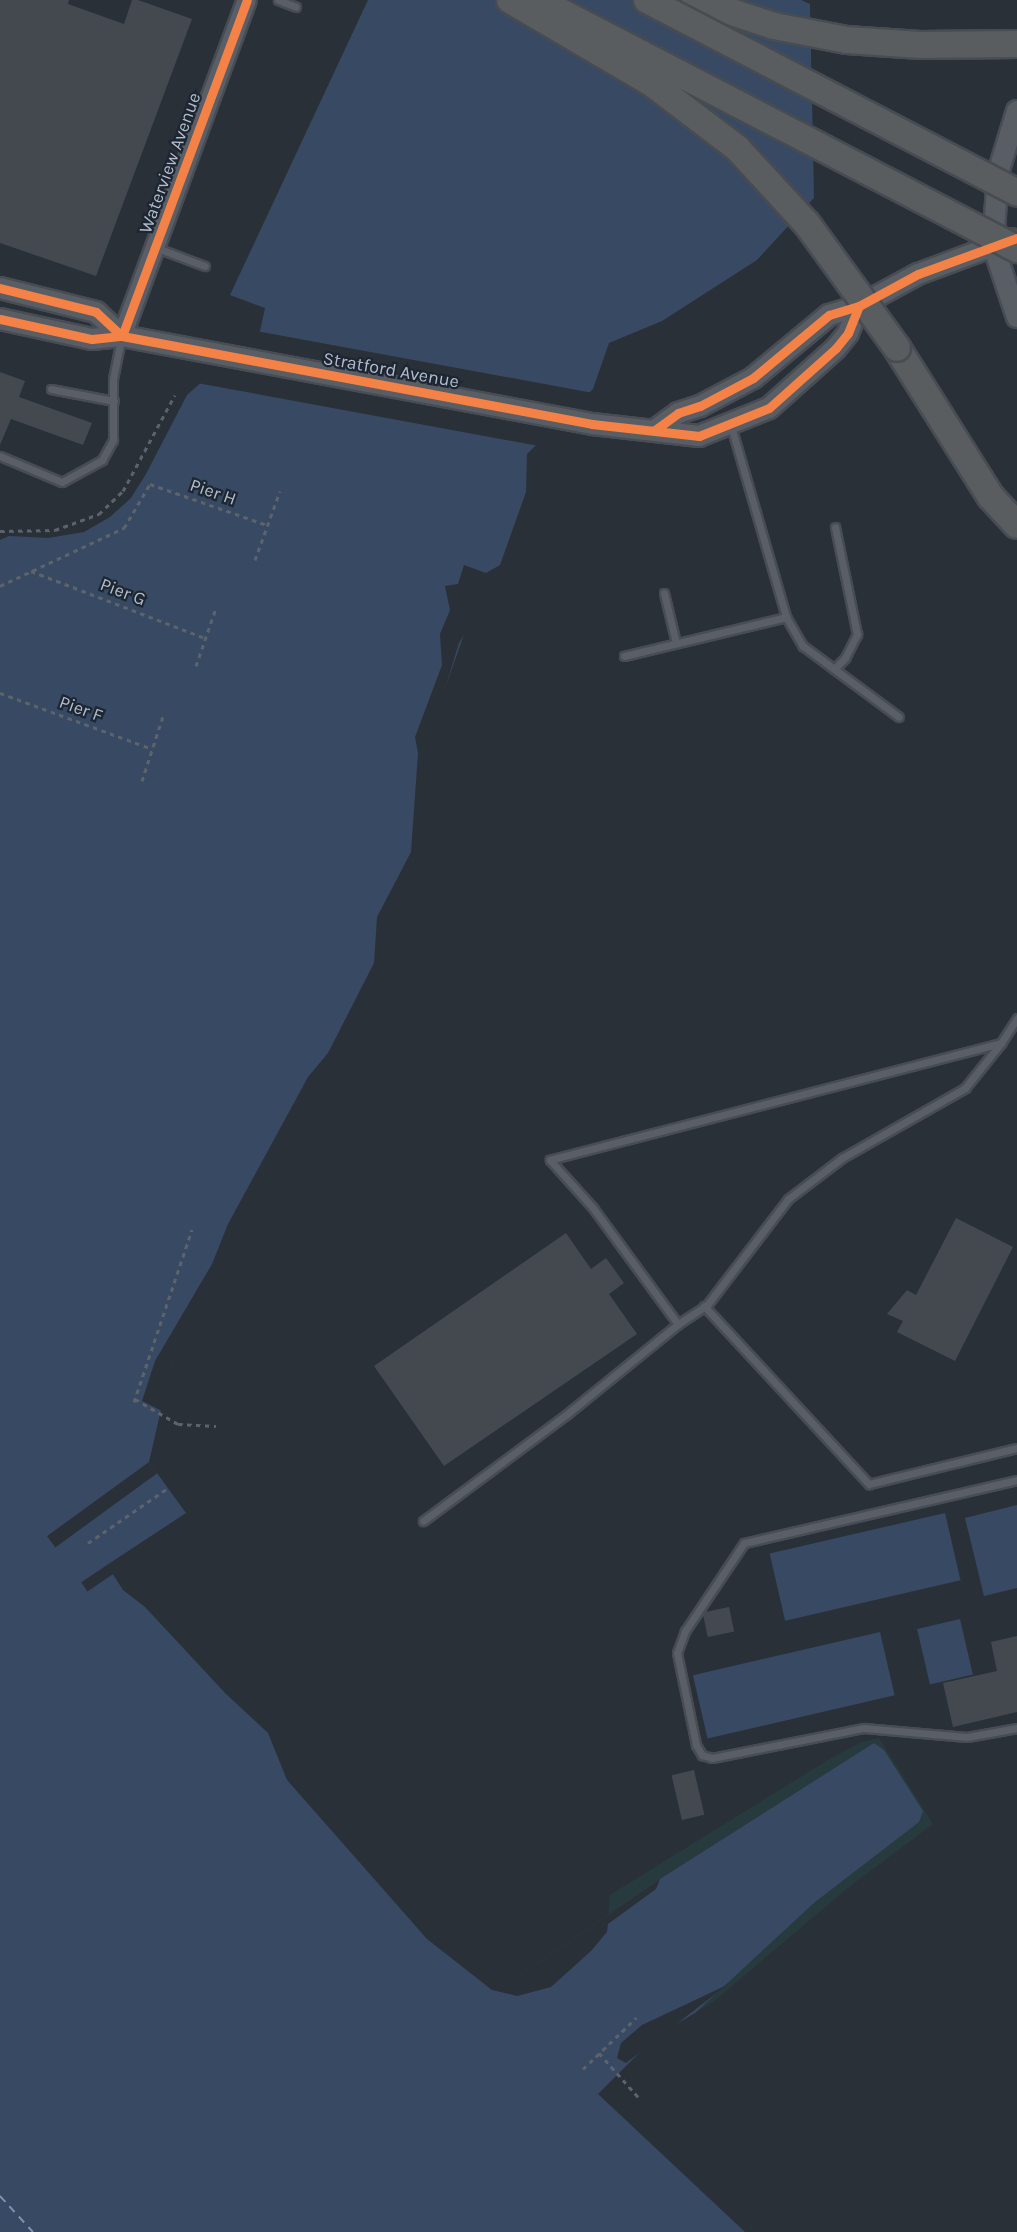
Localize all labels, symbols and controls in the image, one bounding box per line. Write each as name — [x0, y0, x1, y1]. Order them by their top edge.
street label: Waterview Avenue — [135, 90, 205, 236]
street label: Stratford Avenue — [321, 347, 461, 393]
street label: Pier H — [187, 474, 239, 510]
street label: Pier G — [97, 574, 149, 610]
street label: Pier F — [56, 691, 106, 727]

